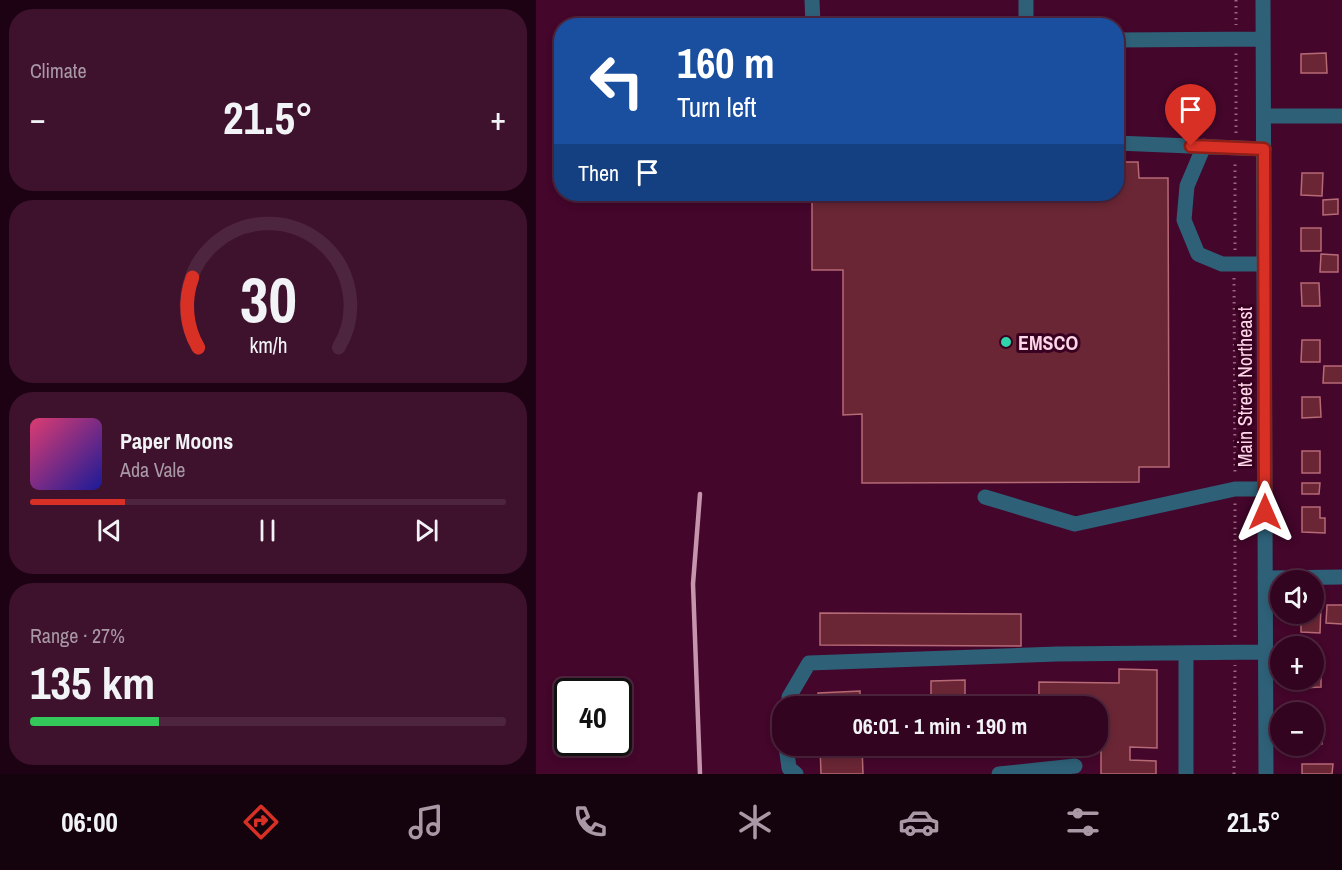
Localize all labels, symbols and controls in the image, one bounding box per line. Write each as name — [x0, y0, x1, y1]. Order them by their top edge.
text: 160 m — [677, 35, 775, 91]
icon: left — [578, 42, 656, 120]
text: Climate — [30, 57, 87, 84]
pin — [1165, 84, 1216, 146]
text: 21.5° — [223, 87, 313, 148]
text: Turn left — [677, 89, 756, 125]
icon: arrive — [1174, 93, 1207, 126]
text: − — [30, 96, 46, 140]
text: + — [490, 96, 506, 140]
icon: arrive — [631, 156, 664, 189]
text: Then — [578, 158, 619, 188]
text: 30 — [240, 258, 296, 342]
street label: Main Street Northeast — [1231, 306, 1258, 467]
place label: EMSCO — [1018, 329, 1078, 356]
text: km/h — [249, 332, 287, 361]
marker: EMSCO — [999, 335, 1013, 349]
text: Paper Moons — [120, 426, 233, 456]
text: Ada Vale — [120, 456, 185, 483]
position arrow — [1233, 480, 1297, 544]
icon: previous — [93, 514, 126, 547]
icon: pause — [251, 514, 284, 547]
icon: next — [410, 514, 443, 547]
map controls — [1270, 570, 1324, 756]
button: sound — [1270, 570, 1324, 624]
text: Range · 27% — [30, 622, 125, 649]
button: + — [1270, 636, 1324, 690]
text: 135 km — [30, 652, 155, 713]
speed limit sign: 40 — [554, 678, 632, 756]
button: − — [1270, 702, 1324, 756]
text: 06:01 · 1 min · 190 m — [853, 711, 1027, 741]
icon: directions — [240, 801, 282, 843]
icon: music — [405, 801, 447, 843]
icon: phone — [569, 801, 611, 843]
icon: climate — [734, 801, 776, 843]
icon: car — [898, 801, 940, 843]
icon: filters — [1062, 801, 1104, 843]
text: 06:00 — [61, 804, 118, 840]
text: 21.5° — [1227, 804, 1281, 840]

